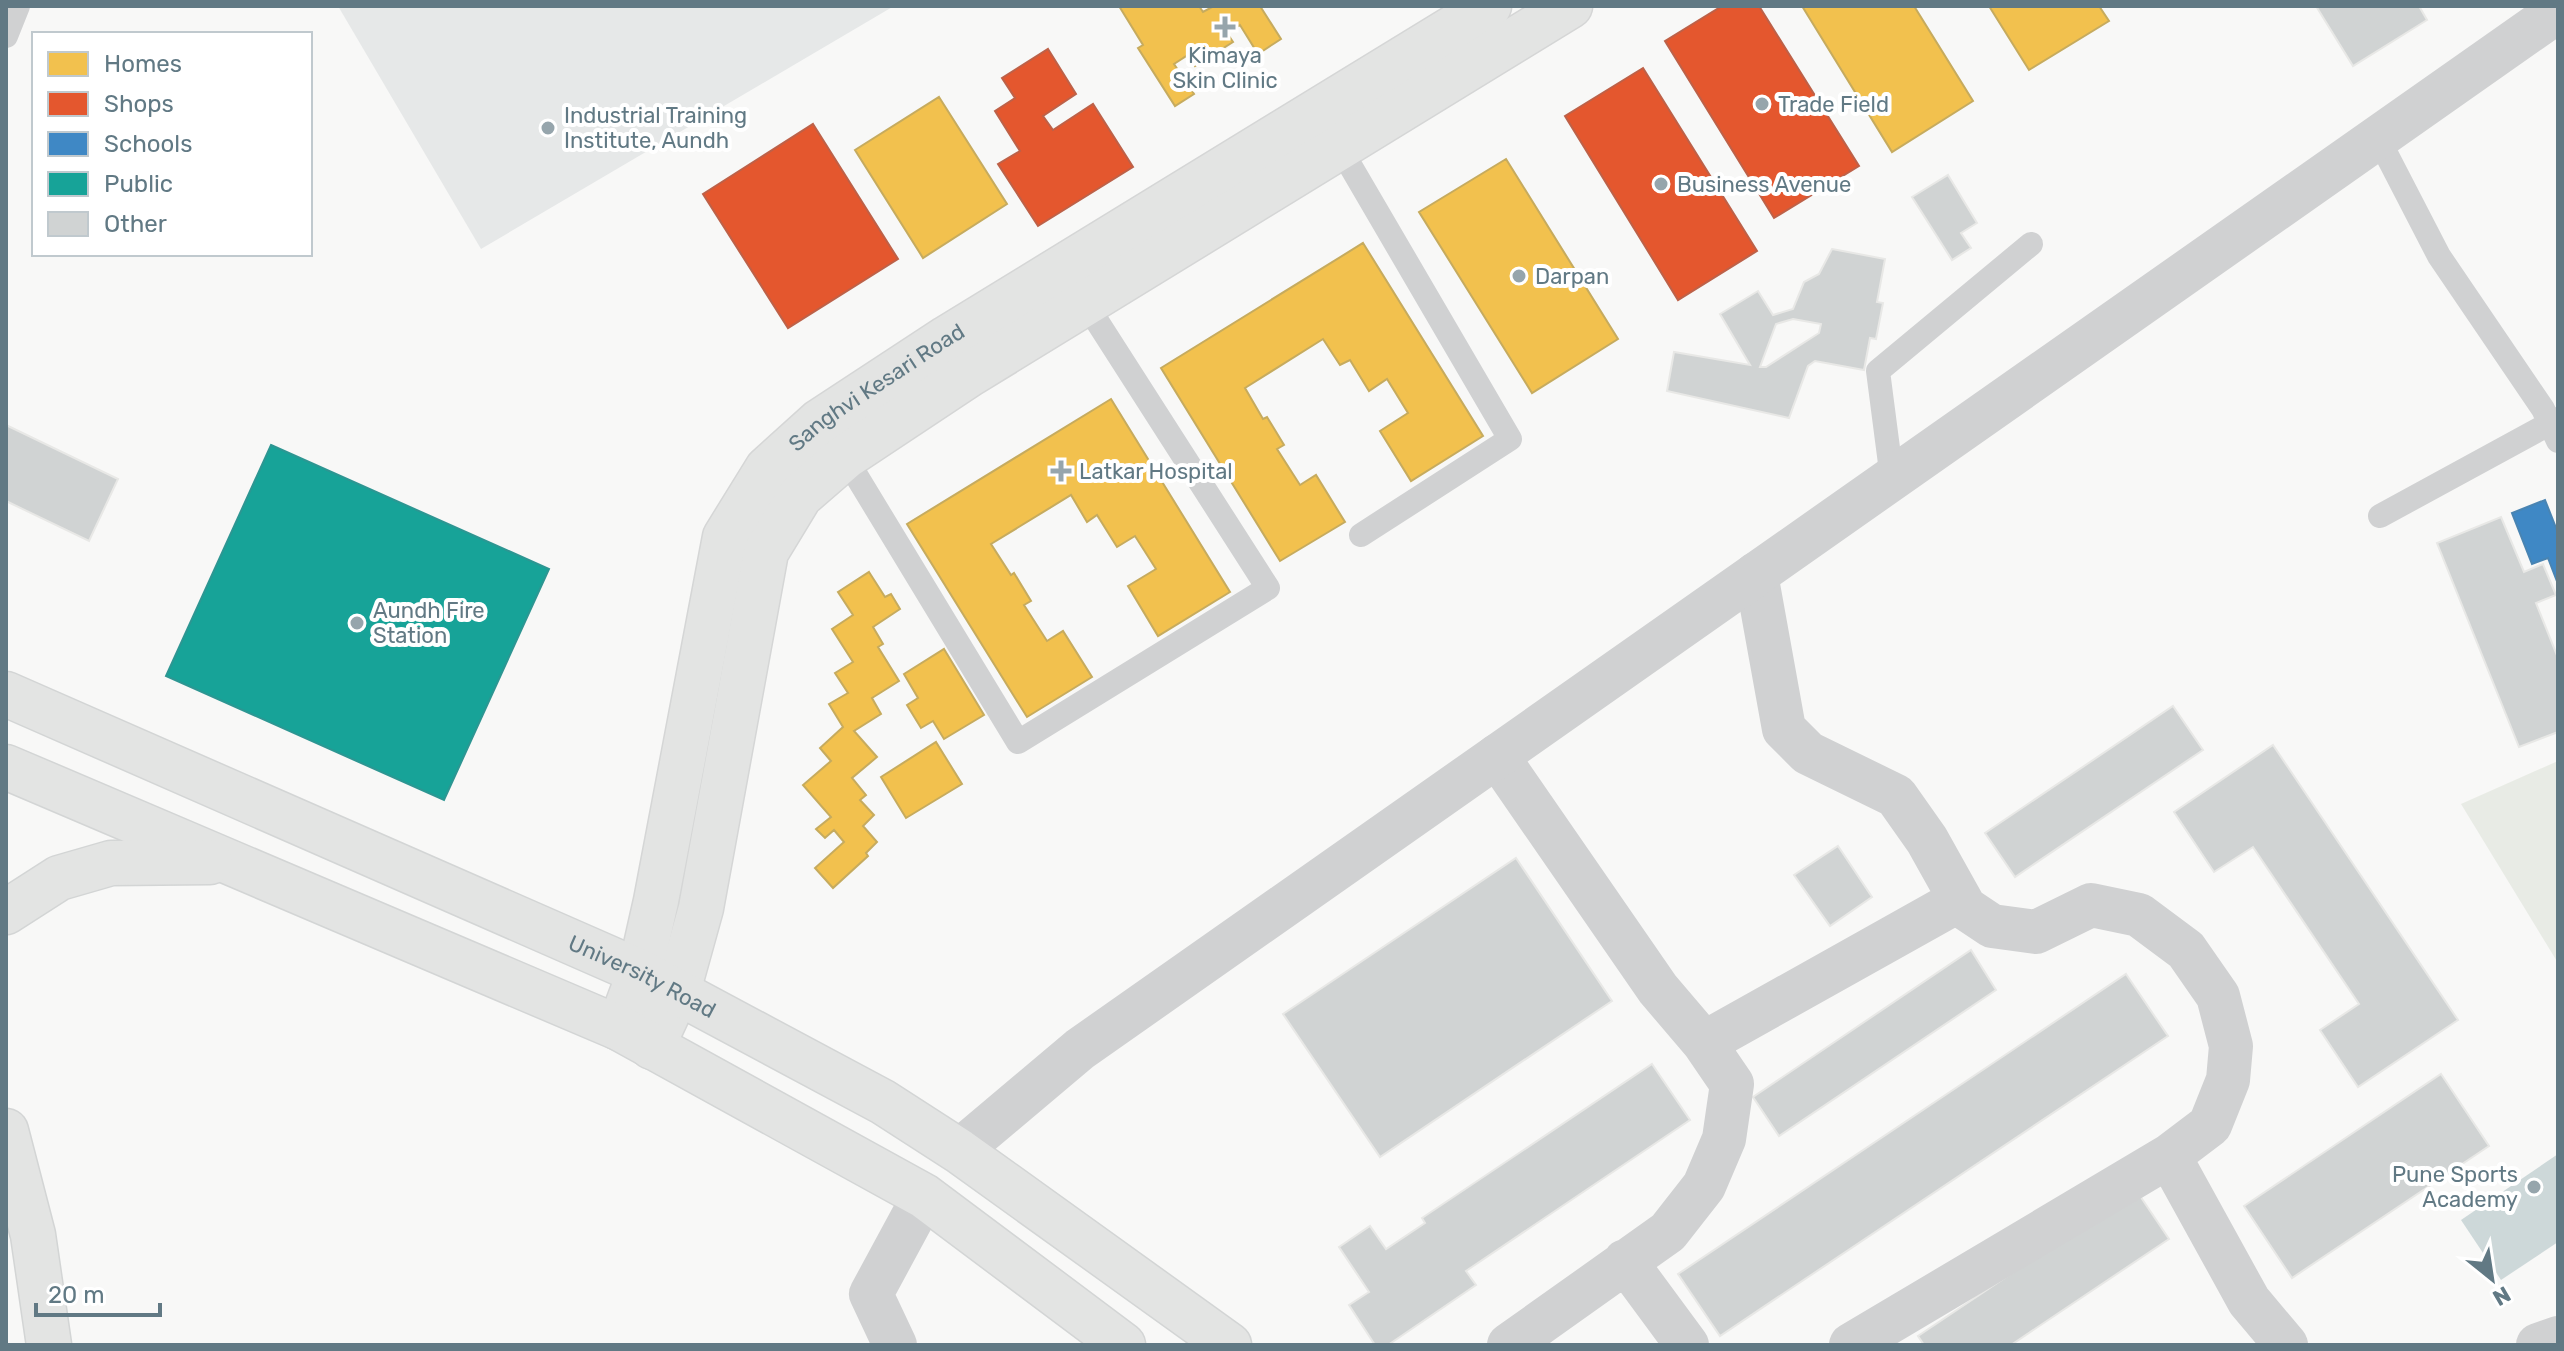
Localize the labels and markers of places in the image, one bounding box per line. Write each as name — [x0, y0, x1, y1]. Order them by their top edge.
marker: Kimaya Skin Clinic — [1214, 16, 1236, 38]
place label: Kimaya Skin Clinic — [1172, 42, 1278, 94]
place label: Trade Field — [1778, 91, 1889, 118]
marker: Trade Field — [1753, 95, 1771, 113]
place label: Industrial Training Institute, Aundh — [564, 102, 747, 154]
marker: Industrial Training Institute, Aundh — [539, 119, 557, 137]
place label: Business Avenue — [1677, 171, 1851, 198]
marker: Business Avenue — [1652, 175, 1670, 193]
place label: Darpan — [1535, 263, 1609, 290]
marker: Darpan — [1510, 267, 1528, 285]
place label: Latkar Hospital — [1079, 458, 1233, 485]
marker: Latkar Hospital — [1050, 460, 1072, 482]
place label: Aundh Fire Station — [373, 597, 485, 649]
marker: Aundh Fire Station — [348, 614, 366, 632]
place label: Pune Sports Academy — [2392, 1161, 2518, 1213]
marker: Pune Sports Academy — [2525, 1178, 2543, 1196]

